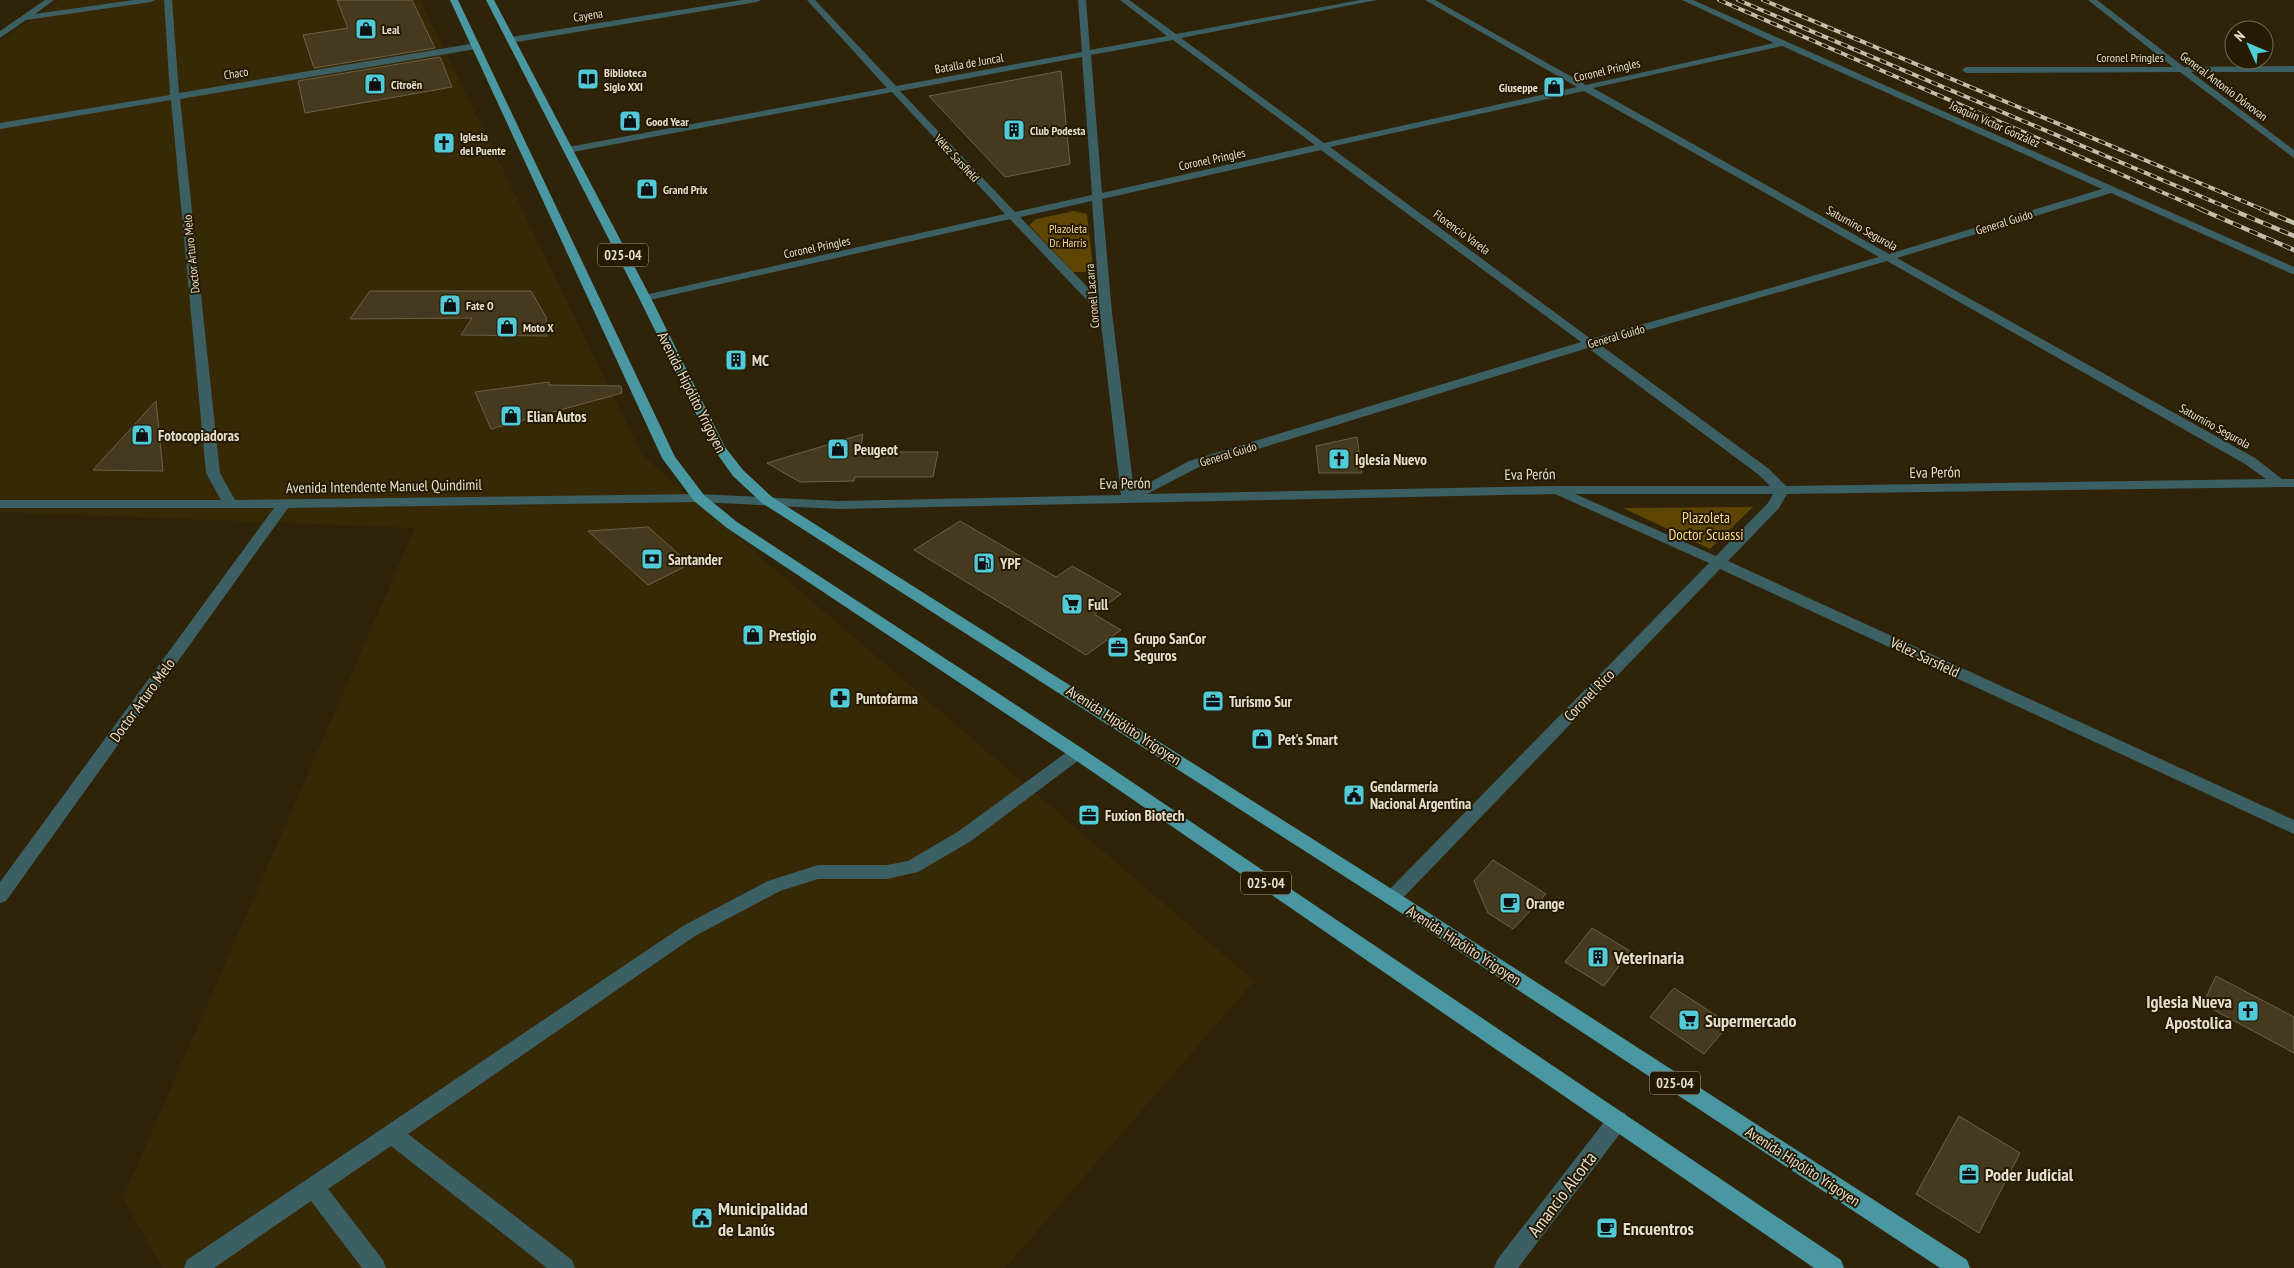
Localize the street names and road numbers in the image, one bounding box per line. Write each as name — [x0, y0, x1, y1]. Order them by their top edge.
street label: Cayena — [572, 5, 604, 25]
street label: General Antonio Dónovan — [2177, 48, 2271, 124]
street label: Batalla de Juncal — [934, 50, 1005, 76]
street label: Coronel Pringles — [2096, 50, 2164, 65]
street label: Coronel Pringles — [1572, 55, 1642, 85]
street label: Chaco — [223, 64, 249, 82]
street label: Joaquín Víctor González — [1947, 97, 2042, 151]
street label: Vélez Sarsfield — [930, 130, 983, 185]
street label: Coronel Pringles — [1177, 145, 1247, 173]
street label: Saturnino Segurola — [1824, 202, 1900, 254]
street label: Florencio Varela — [1431, 206, 1493, 258]
street label: General Guido — [1974, 206, 2034, 238]
street label: Doctor Arturo Melo — [179, 214, 203, 294]
street label: Coronel Pringles — [782, 233, 852, 261]
road number: 025-04 — [598, 244, 648, 266]
street label: Coronel Lacarra — [1082, 263, 1102, 329]
street label: General Guido — [1586, 321, 1646, 351]
street label: Avenida Hipólito Yrigoyen — [653, 328, 731, 456]
street label: Saturnino Segurola — [2177, 400, 2253, 452]
street label: General Guido — [1198, 438, 1258, 470]
street label: Eva Perón — [1909, 462, 1961, 482]
street label: Eva Perón — [1504, 464, 1556, 484]
street label: Eva Perón — [1099, 473, 1151, 493]
street label: Avenida Intendente Manuel Quindimil — [286, 475, 483, 497]
street label: Vélez Sarsfield — [1886, 632, 1963, 681]
street label: Doctor Arturo Melo — [105, 654, 179, 746]
street label: Coronel Rico — [1560, 665, 1618, 725]
street label: Avenida Hipólito Yrigoyen — [1063, 681, 1185, 769]
road number: 025-04 — [1241, 871, 1291, 894]
street label: Avenida Hipólito Yrigoyen — [1403, 901, 1525, 989]
road number: 025-04 — [1650, 1072, 1700, 1094]
street label: Avenida Hipólito Yrigoyen — [1742, 1122, 1864, 1210]
street label: Amancio Alcorta — [1522, 1147, 1602, 1241]

